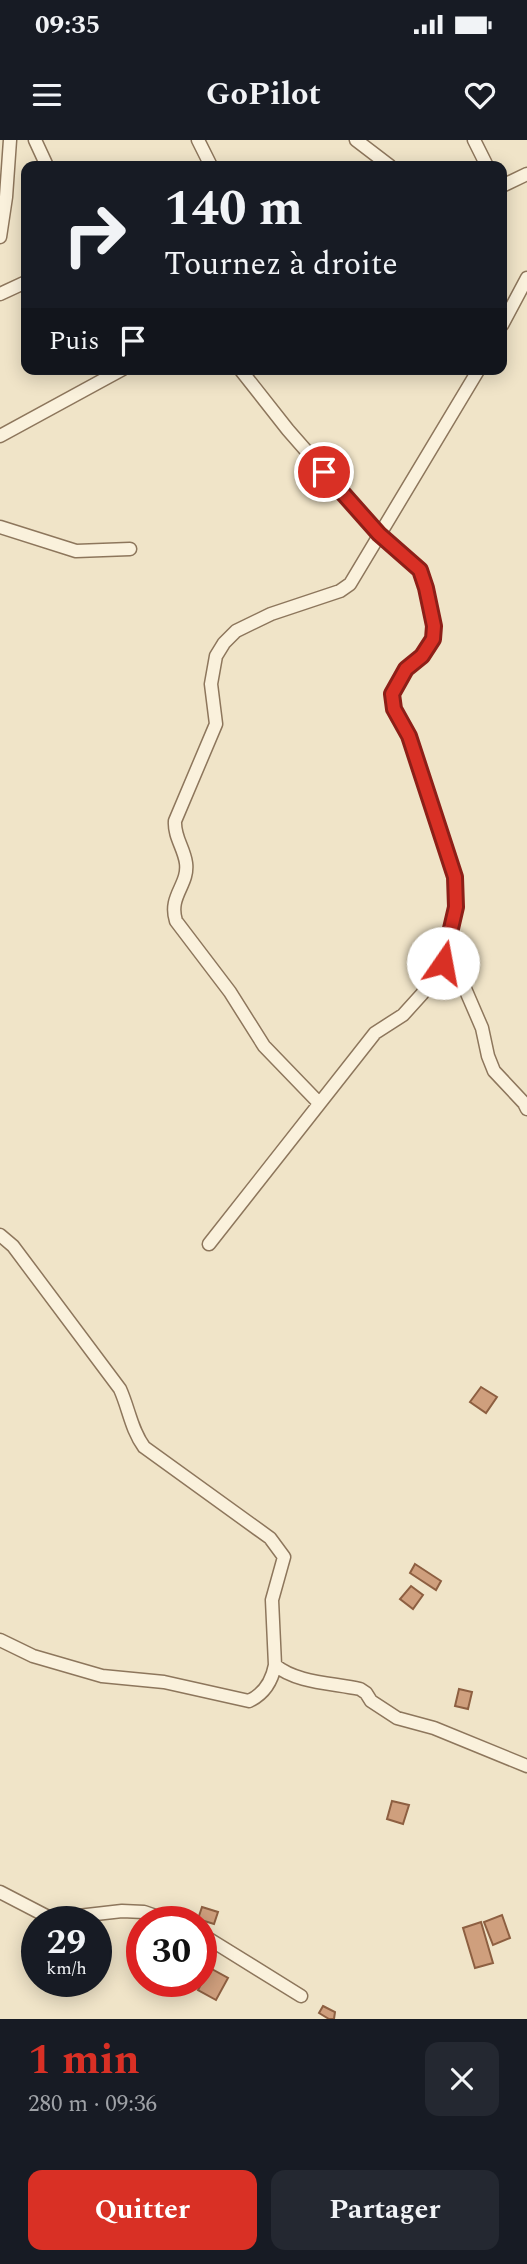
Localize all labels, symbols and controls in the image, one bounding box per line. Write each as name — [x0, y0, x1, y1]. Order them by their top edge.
text: 09:35 — [35, 5, 100, 45]
text: GoPilot — [206, 70, 321, 119]
icon: menu — [28, 76, 66, 114]
icon: heart — [461, 76, 499, 114]
text: 140 m — [164, 172, 303, 247]
icon: right — [49, 189, 140, 280]
text: Tournez à droite — [164, 240, 398, 289]
text: Puis — [49, 321, 100, 361]
icon: arrive — [114, 322, 152, 360]
pin — [294, 442, 354, 502]
icon: arrive — [305, 453, 343, 491]
position arrow — [406, 926, 480, 1000]
speed limit sign: 30 — [126, 1906, 217, 1997]
text: 29 — [47, 1916, 86, 1969]
text: km/h — [46, 1955, 87, 1982]
text: 1 min — [28, 2029, 140, 2092]
button: close — [425, 2042, 499, 2116]
text: 280 m · 09:36 — [28, 2087, 157, 2122]
button: Quitter — [28, 2170, 257, 2250]
button: Partager — [271, 2170, 499, 2250]

